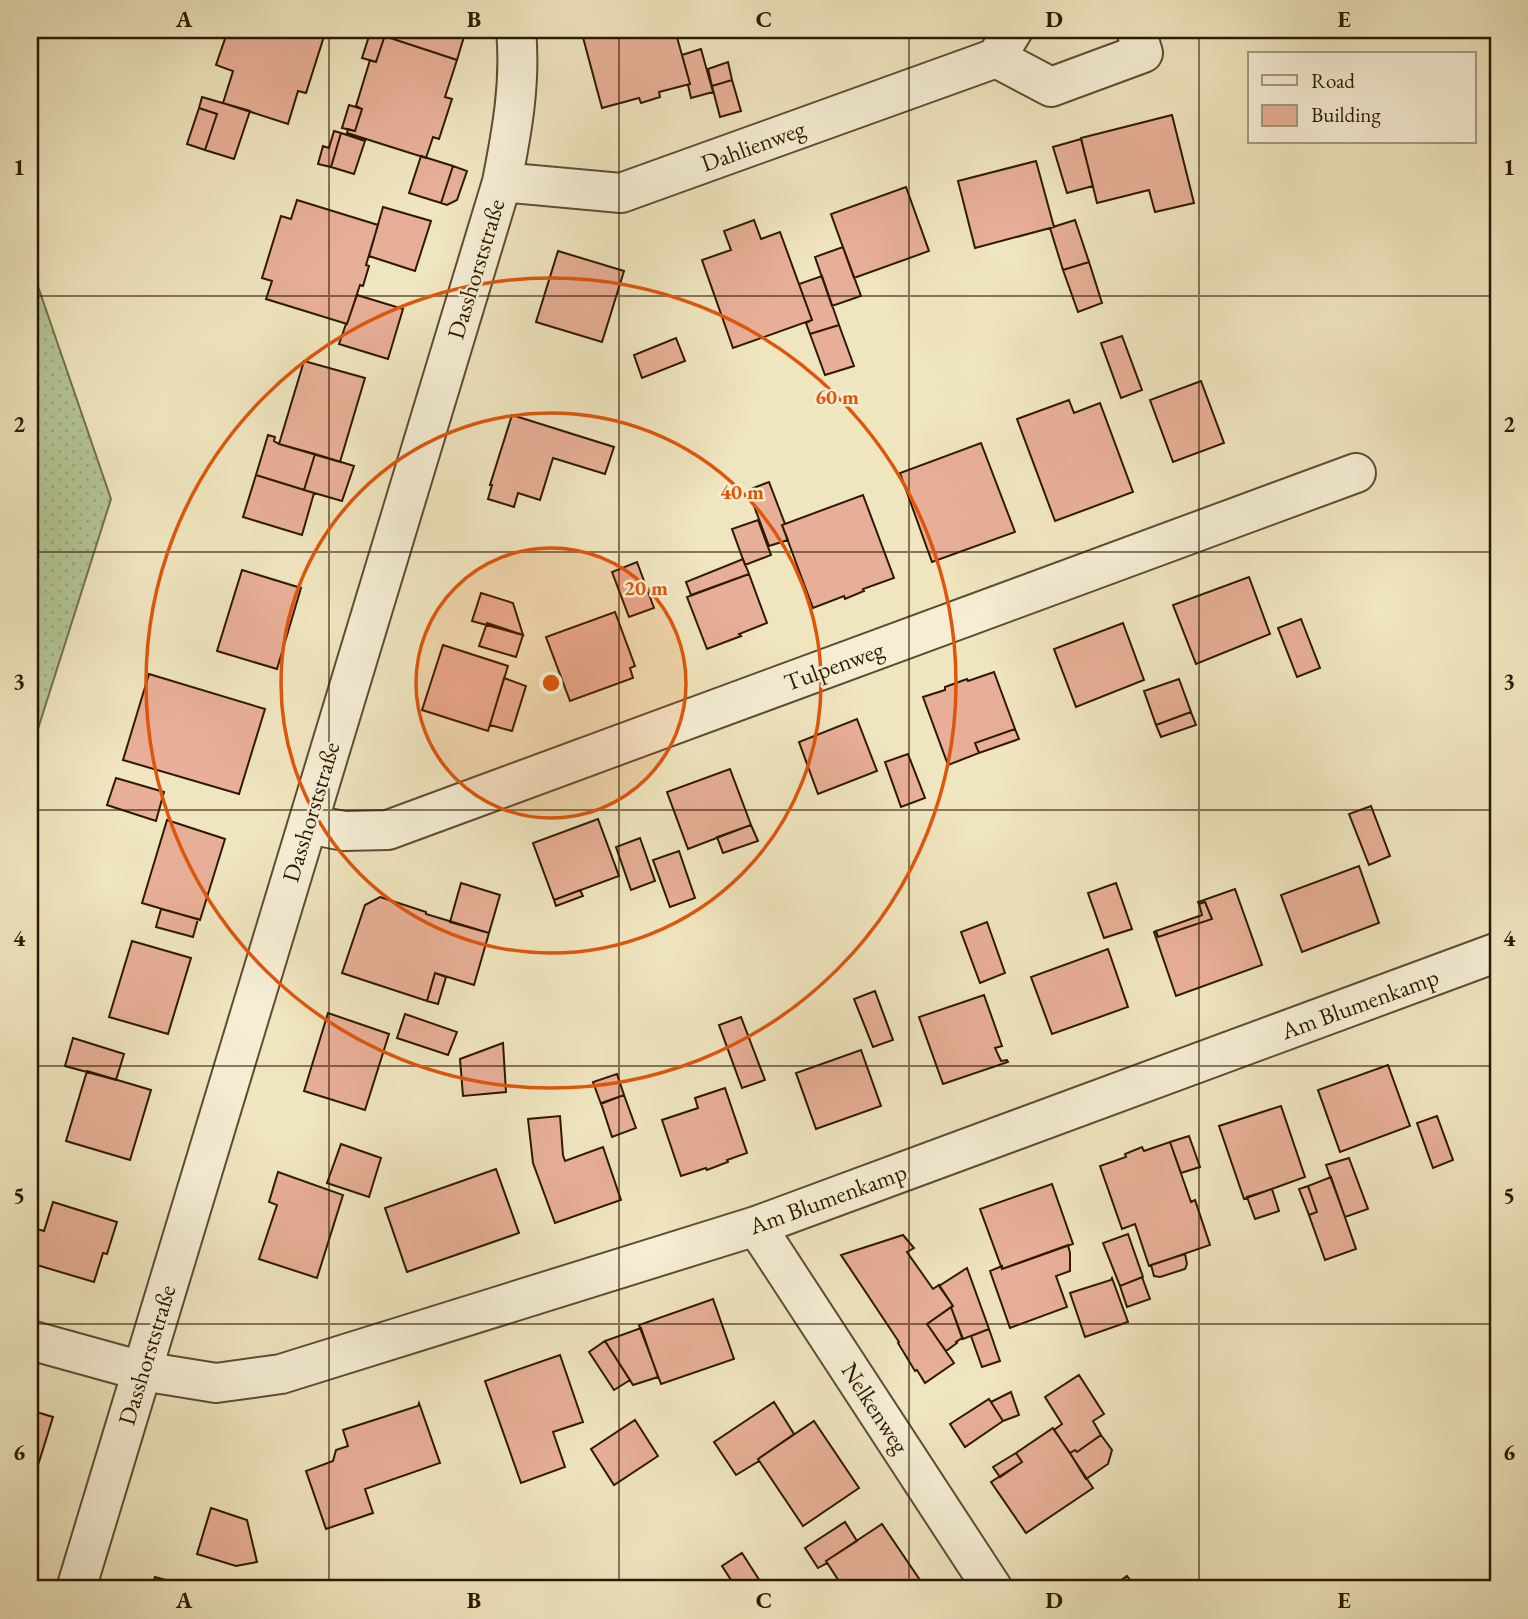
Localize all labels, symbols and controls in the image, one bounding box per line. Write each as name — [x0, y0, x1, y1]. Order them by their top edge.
text: A — [175, 4, 193, 34]
text: B — [467, 4, 481, 34]
text: C — [756, 4, 772, 34]
text: D — [1045, 4, 1063, 34]
text: E — [1337, 4, 1351, 34]
legend — [1248, 52, 1476, 144]
text: Road — [1311, 67, 1355, 94]
text: Building — [1311, 101, 1381, 128]
street label: Dahlienweg — [696, 112, 810, 179]
text: 1 — [13, 152, 25, 182]
text: 1 — [1503, 152, 1515, 182]
street label: Dasshorststraße — [439, 195, 512, 343]
text: 60 m — [815, 383, 859, 410]
text: 2 — [13, 409, 25, 439]
text: 2 — [1503, 409, 1515, 439]
text: 40 m — [720, 478, 764, 505]
text: 20 m — [624, 574, 668, 601]
street label: Tulpenweg — [780, 633, 889, 698]
text: 3 — [13, 666, 25, 696]
text: 3 — [1503, 666, 1515, 696]
centre of rings — [539, 671, 563, 695]
street label: Dasshorststraße — [274, 738, 347, 886]
text: 4 — [13, 923, 26, 953]
text: 4 — [1503, 923, 1516, 953]
street label: Am Blumenkamp — [1276, 961, 1443, 1047]
street label: Am Blumenkamp — [744, 1156, 911, 1242]
text: 5 — [13, 1180, 25, 1210]
text: 5 — [1503, 1180, 1515, 1210]
street label: Dasshorststraße — [110, 1281, 183, 1429]
street label: Nelkenweg — [835, 1356, 917, 1460]
text: 6 — [13, 1437, 25, 1467]
text: 6 — [1503, 1437, 1515, 1467]
text: A — [175, 1585, 193, 1615]
text: B — [467, 1585, 481, 1615]
text: C — [756, 1585, 772, 1615]
text: D — [1045, 1585, 1063, 1615]
text: E — [1337, 1585, 1351, 1615]

